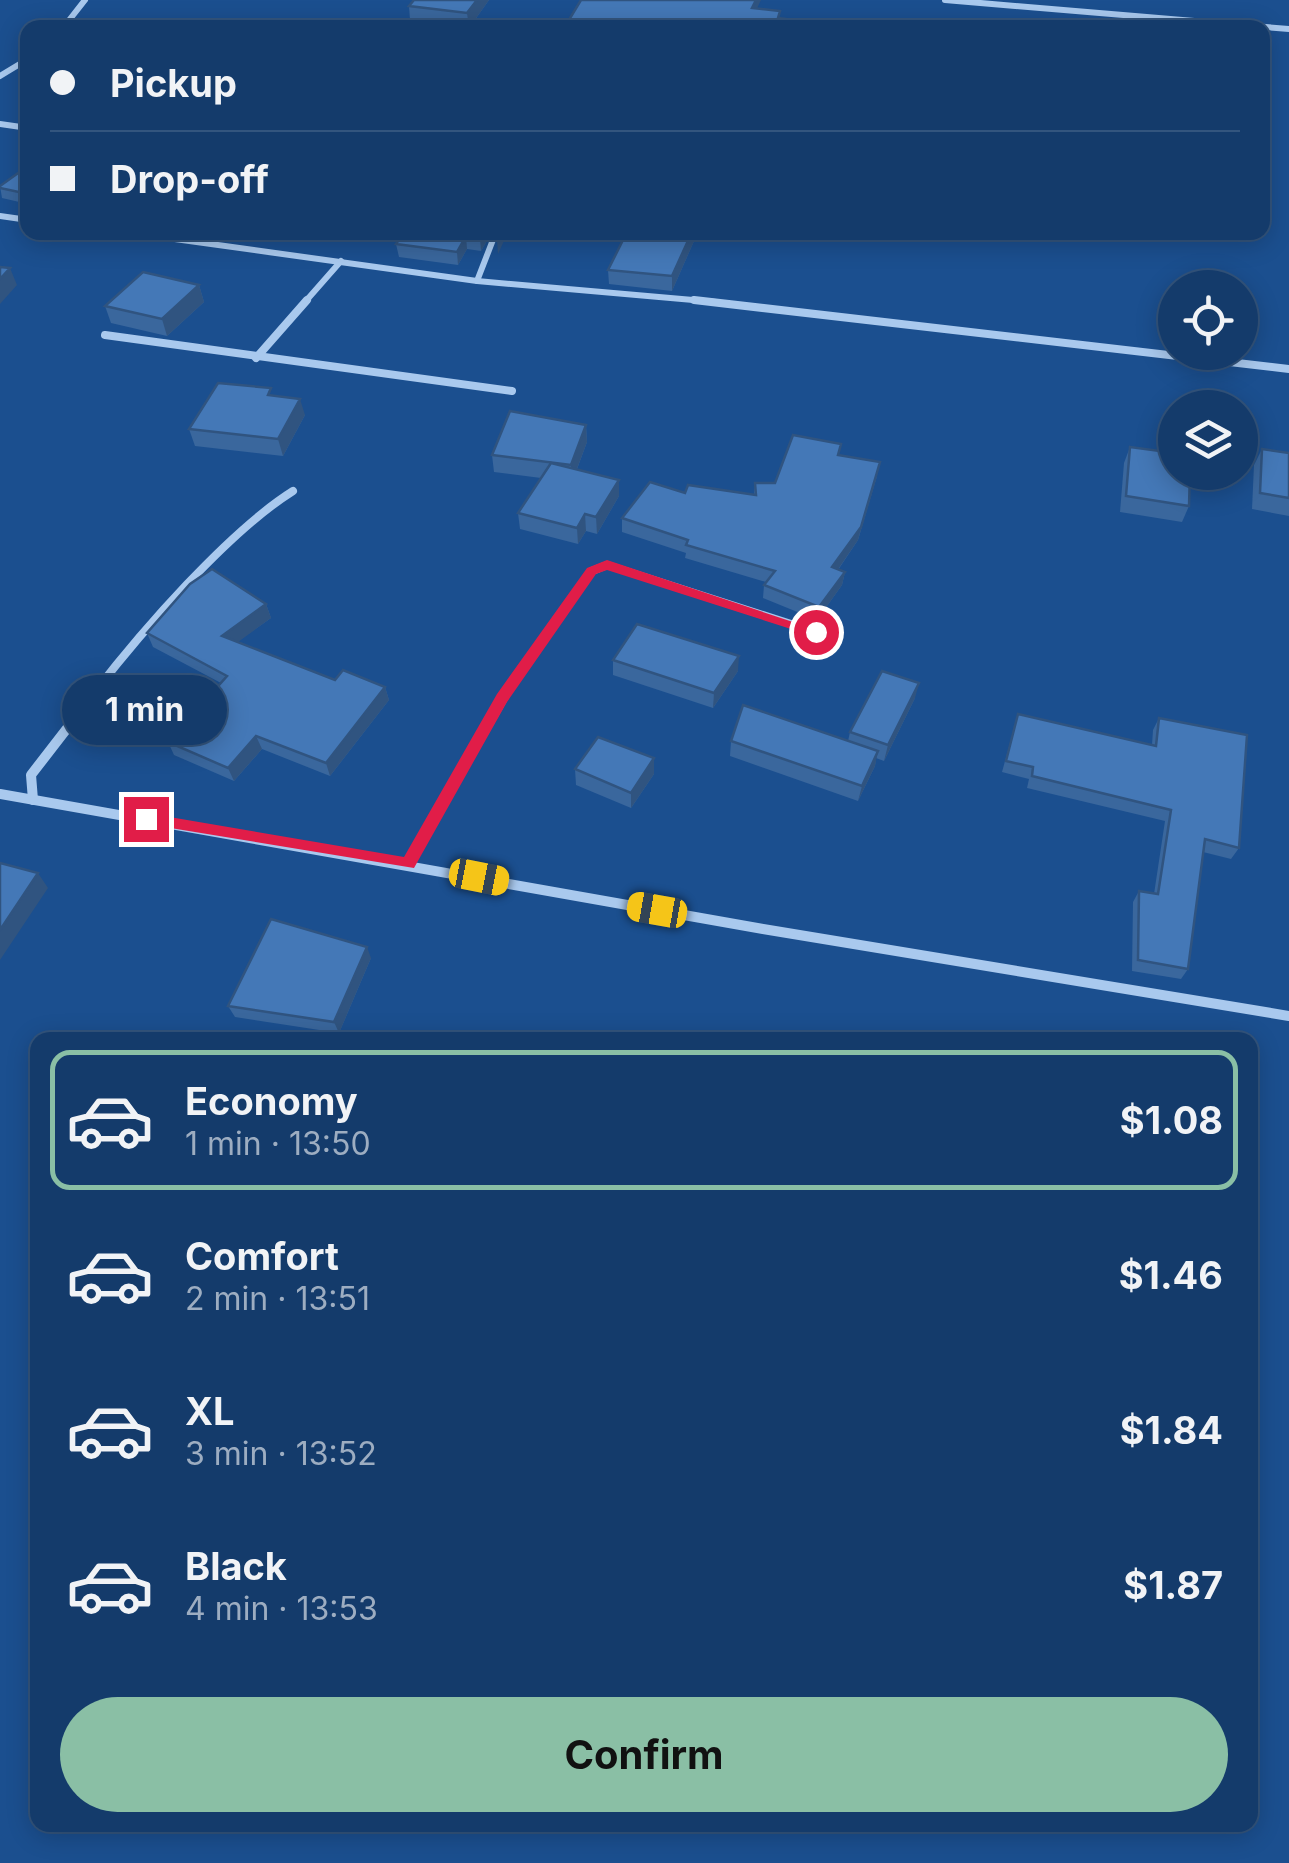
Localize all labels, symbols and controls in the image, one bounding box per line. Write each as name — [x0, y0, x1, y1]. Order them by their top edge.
text: Pickup — [110, 60, 237, 106]
text: Drop-off — [110, 156, 269, 202]
map controls — [1158, 270, 1258, 490]
button: locate — [1158, 270, 1258, 370]
button: layers — [1158, 390, 1258, 490]
route start — [794, 610, 839, 655]
callout: 1 min — [64, 674, 228, 744]
text: 1 min — [105, 690, 184, 729]
route end — [124, 797, 169, 842]
car — [447, 857, 511, 897]
car — [625, 890, 689, 930]
icon: car — [65, 1075, 155, 1165]
text: Economy — [185, 1078, 358, 1124]
text: $1.08 — [1120, 1097, 1223, 1143]
text: 1 min · 13:50 — [185, 1124, 371, 1163]
icon: car — [65, 1230, 155, 1320]
text: Comfort — [185, 1233, 339, 1279]
text: $1.46 — [1119, 1252, 1223, 1298]
text: 2 min · 13:51 — [185, 1279, 370, 1318]
icon: car — [65, 1385, 155, 1475]
text: XL — [185, 1388, 235, 1434]
text: $1.84 — [1120, 1407, 1223, 1453]
text: 3 min · 13:52 — [185, 1434, 377, 1473]
icon: car — [65, 1540, 155, 1630]
text: Black — [185, 1543, 287, 1589]
text: $1.87 — [1123, 1562, 1223, 1608]
text: 4 min · 13:53 — [185, 1589, 378, 1628]
button: Confirm — [60, 1697, 1228, 1812]

